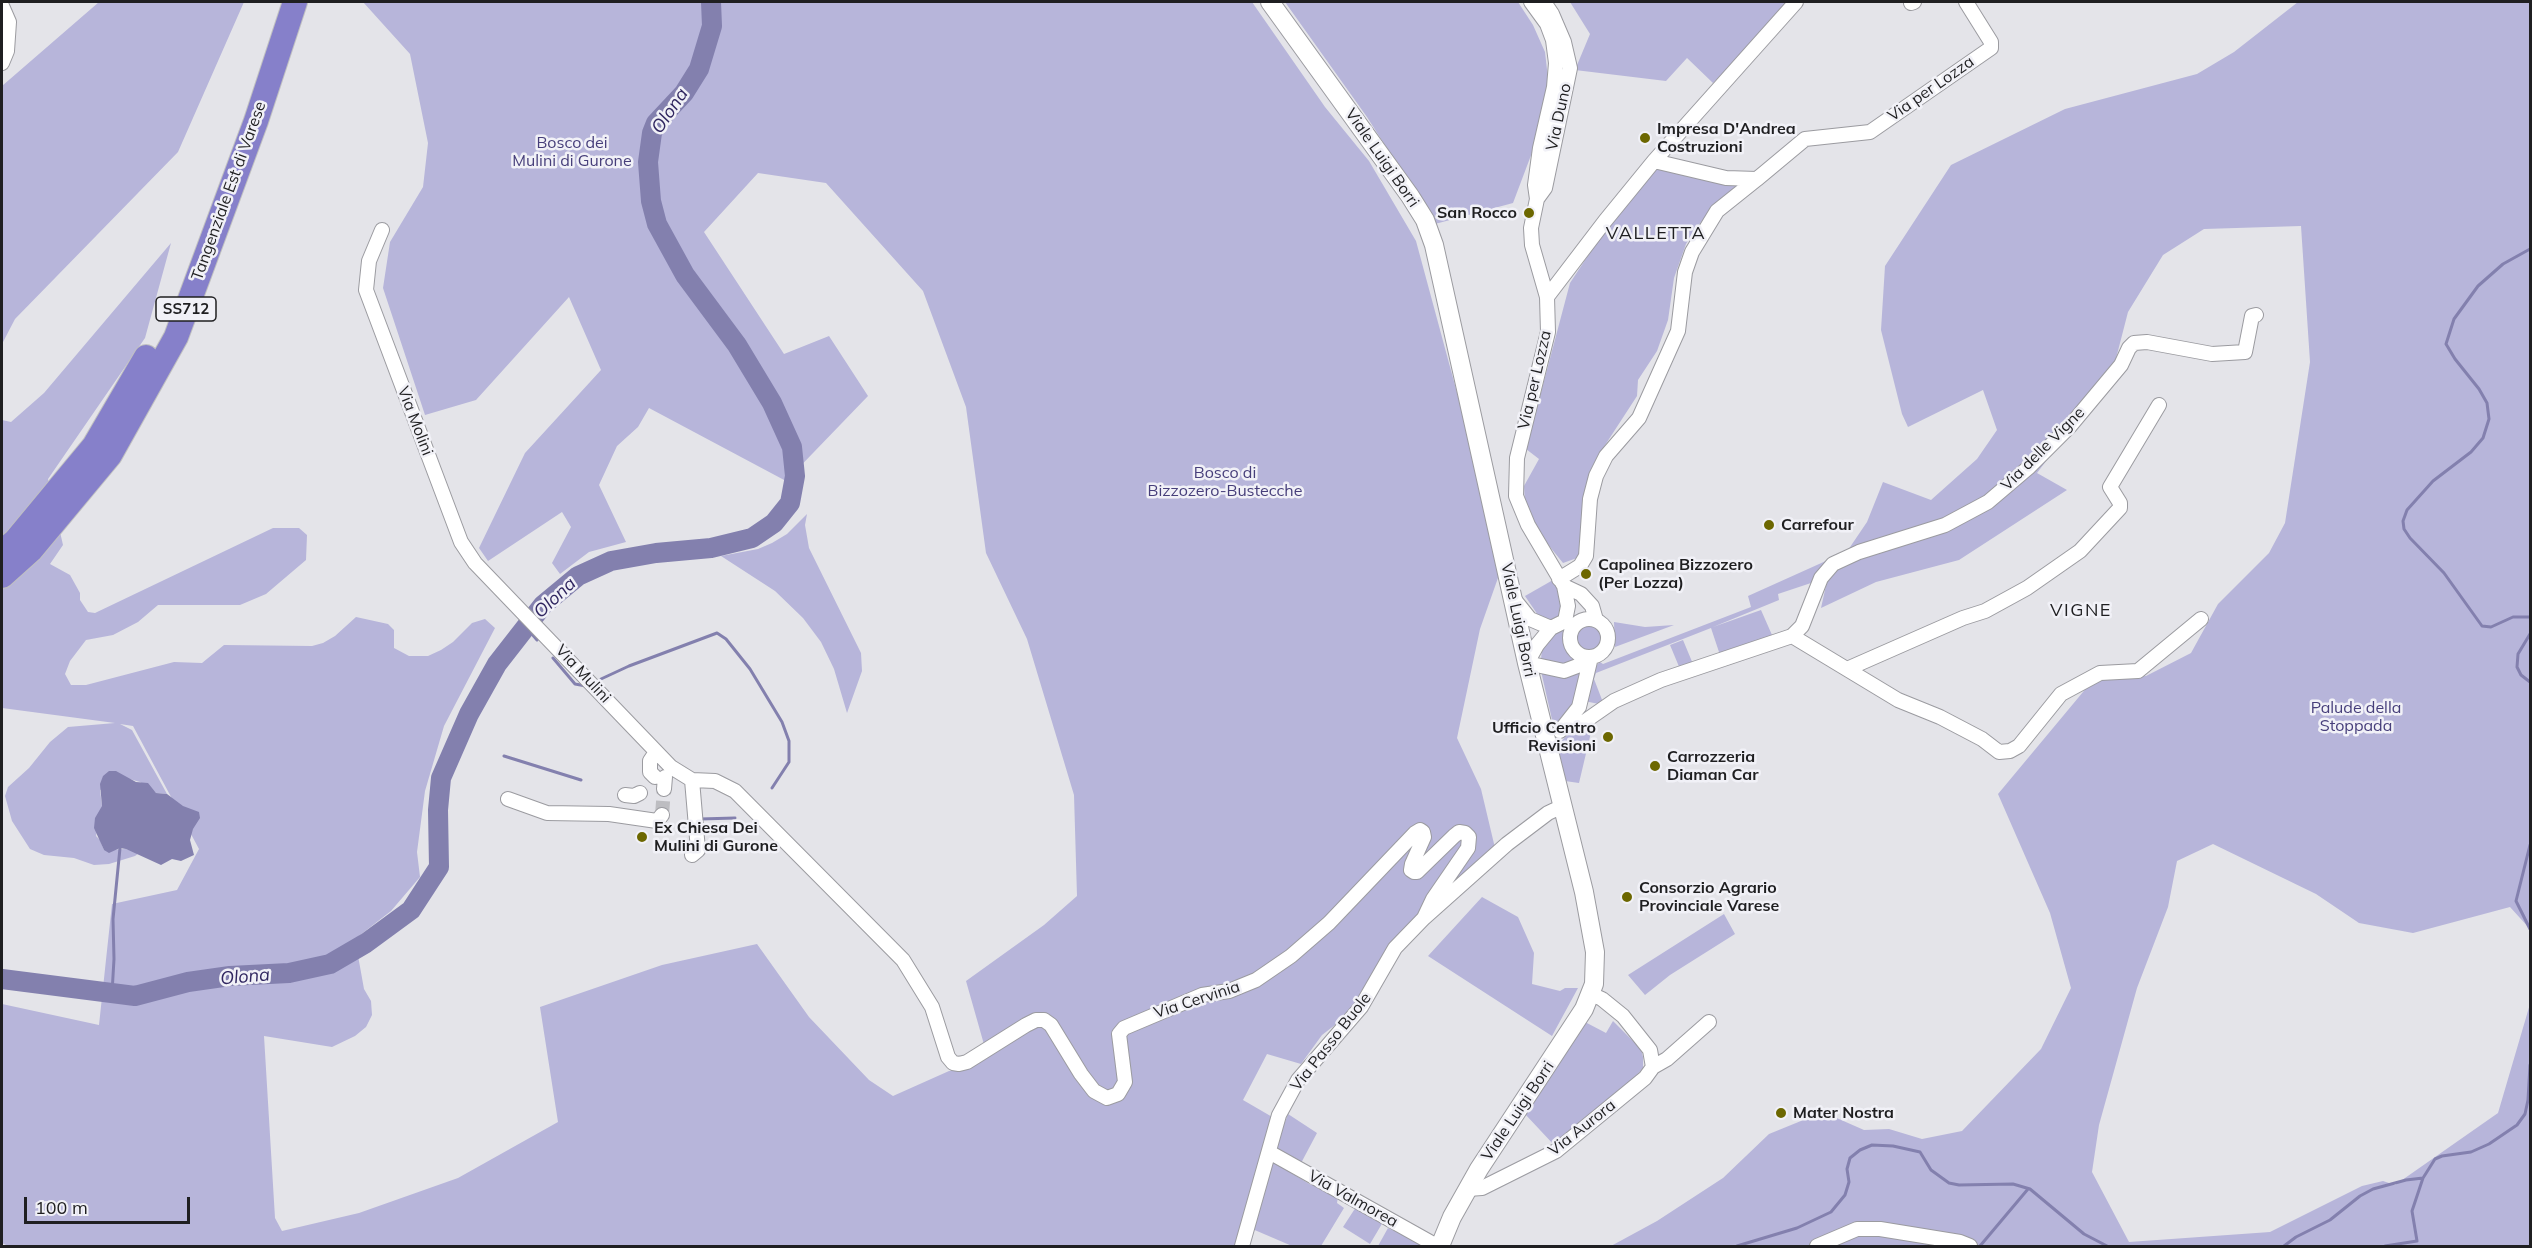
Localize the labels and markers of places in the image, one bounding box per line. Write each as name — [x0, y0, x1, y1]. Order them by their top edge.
place label: Impresa D'Andrea Costruzioni — [1657, 119, 1796, 157]
marker: Impresa D'Andrea Costruzioni — [1638, 131, 1652, 145]
place label: San Rocco — [1437, 203, 1517, 223]
marker: San Rocco — [1522, 206, 1536, 220]
place label: Carrefour — [1781, 515, 1854, 535]
marker: Carrefour — [1762, 518, 1776, 532]
place label: Capolinea Bizzozero (Per Lozza) — [1598, 555, 1753, 593]
marker: Capolinea Bizzozero (Per Lozza) — [1579, 567, 1593, 581]
place label: Ufficio Centro Revisioni — [1492, 718, 1596, 756]
marker: Ufficio Centro Revisioni — [1601, 730, 1615, 744]
place label: Carrozzeria Diaman Car — [1667, 747, 1759, 785]
marker: Carrozzeria Diaman Car — [1648, 759, 1662, 773]
place label: Ex Chiesa Dei Mulini di Gurone — [654, 818, 778, 856]
marker: Ex Chiesa Dei Mulini di Gurone — [635, 830, 649, 844]
place label: Consorzio Agrario Provinciale Varese — [1639, 878, 1779, 916]
marker: Consorzio Agrario Provinciale Varese — [1620, 890, 1634, 904]
place label: Mater Nostra — [1793, 1103, 1894, 1123]
marker: Mater Nostra — [1774, 1106, 1788, 1120]

